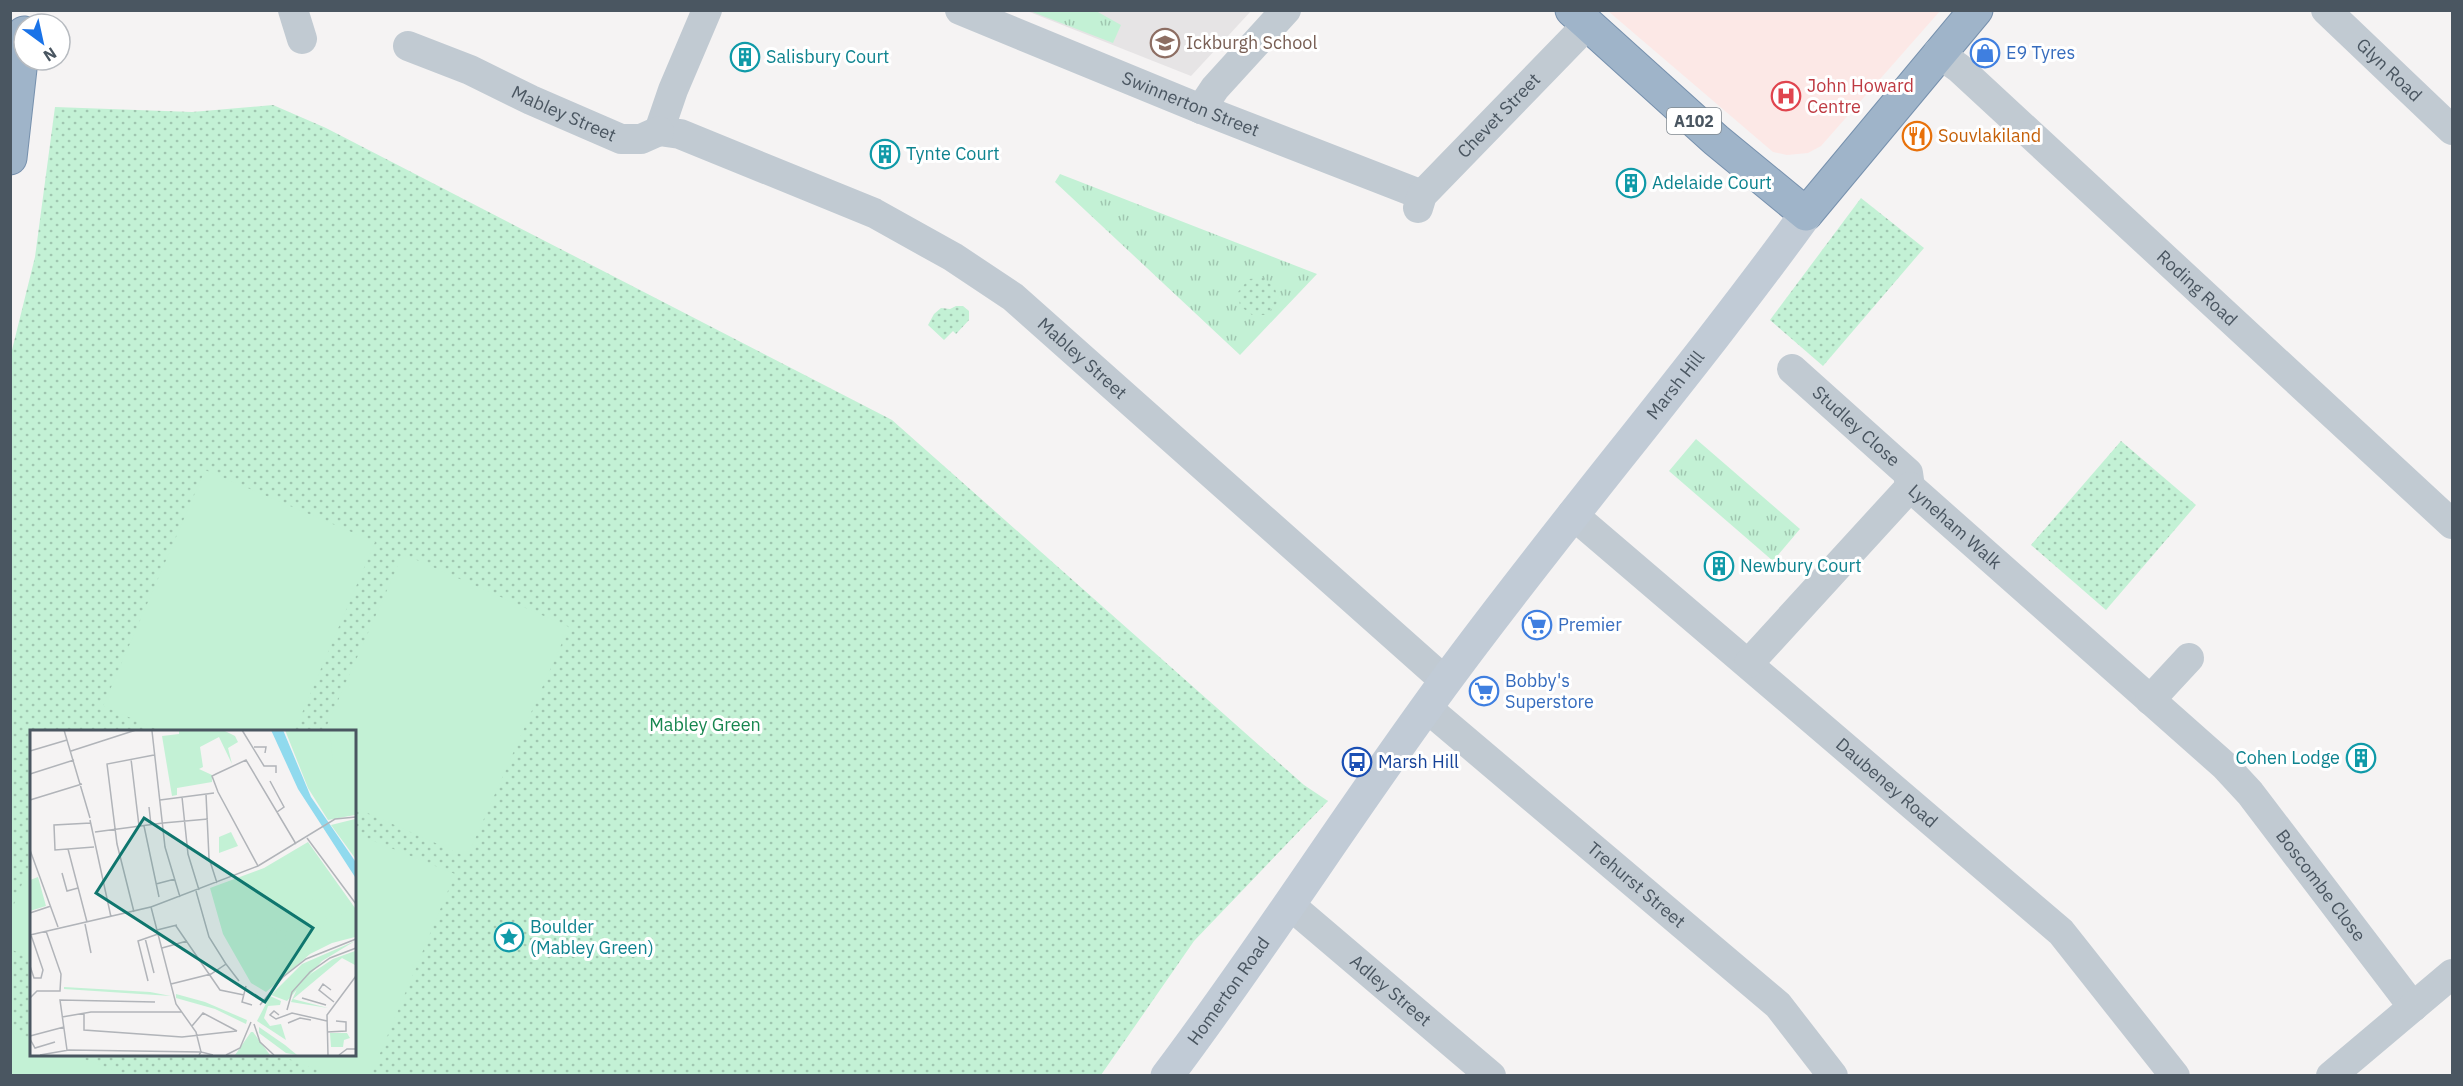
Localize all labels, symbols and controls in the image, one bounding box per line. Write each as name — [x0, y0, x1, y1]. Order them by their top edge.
north arrow — [12, 12, 72, 72]
school or university icon: Ickburgh School — [1149, 27, 1181, 59]
place label: Ickburgh School — [1186, 31, 1317, 54]
street label: Glyn Road — [2352, 33, 2427, 106]
shop icon: E9 Tyres — [1969, 37, 2001, 69]
building icon: Salisbury Court — [729, 41, 761, 73]
place label: E9 Tyres — [2006, 41, 2075, 64]
text: N — [40, 43, 60, 66]
place label: Salisbury Court — [766, 45, 889, 68]
street label: Swinnerton Street — [1119, 66, 1263, 142]
street label: Chevet Street — [1452, 68, 1545, 163]
place label: John Howard Centre — [1807, 74, 1914, 118]
street label: Mabley Street — [508, 80, 620, 147]
hospital icon: John Howard Centre — [1770, 80, 1802, 112]
road number: A102 — [1667, 108, 1721, 134]
restaurant icon: Souvlakiland — [1901, 120, 1933, 152]
place label: Souvlakiland — [1938, 124, 2041, 147]
building icon: Tynte Court — [869, 138, 901, 170]
place label: Tynte Court — [906, 142, 1000, 165]
building icon: Adelaide Court — [1615, 167, 1647, 199]
place label: Adelaide Court — [1652, 171, 1772, 194]
street label: Roding Road — [2152, 245, 2242, 331]
street label: Mabley Street — [1033, 312, 1132, 404]
street label: Marsh Hill — [1641, 346, 1709, 424]
street label: Studley Close — [1808, 381, 1905, 471]
street label: Lyneham Walk — [1904, 479, 2007, 574]
building icon: Newbury Court — [1703, 550, 1735, 582]
place label: Newbury Court — [1740, 554, 1862, 577]
supermarket icon: Premier — [1521, 609, 1553, 641]
place label: Premier — [1558, 613, 1622, 636]
place label: Bobby's Superstore — [1505, 669, 1594, 713]
supermarket icon: Bobby's Superstore — [1468, 675, 1500, 707]
park label: Mabley Green — [649, 713, 761, 736]
inset map — [30, 730, 356, 1056]
street label: Daubeney Road — [1831, 733, 1943, 833]
building icon: Cohen Lodge — [2345, 742, 2377, 774]
bus stop icon: Marsh Hill — [1341, 746, 1373, 778]
place label: Cohen Lodge — [2236, 746, 2340, 769]
place label: Marsh Hill — [1378, 750, 1459, 773]
street label: Boscombe Close — [2271, 825, 2371, 946]
street label: Trehurst Street — [1583, 837, 1690, 933]
place label: Boulder (Mabley Green) — [530, 915, 654, 959]
place icon: Boulder (Mabley Green) — [493, 921, 525, 953]
street label: Homerton Road — [1182, 932, 1274, 1049]
street label: Adley Street — [1346, 949, 1436, 1031]

